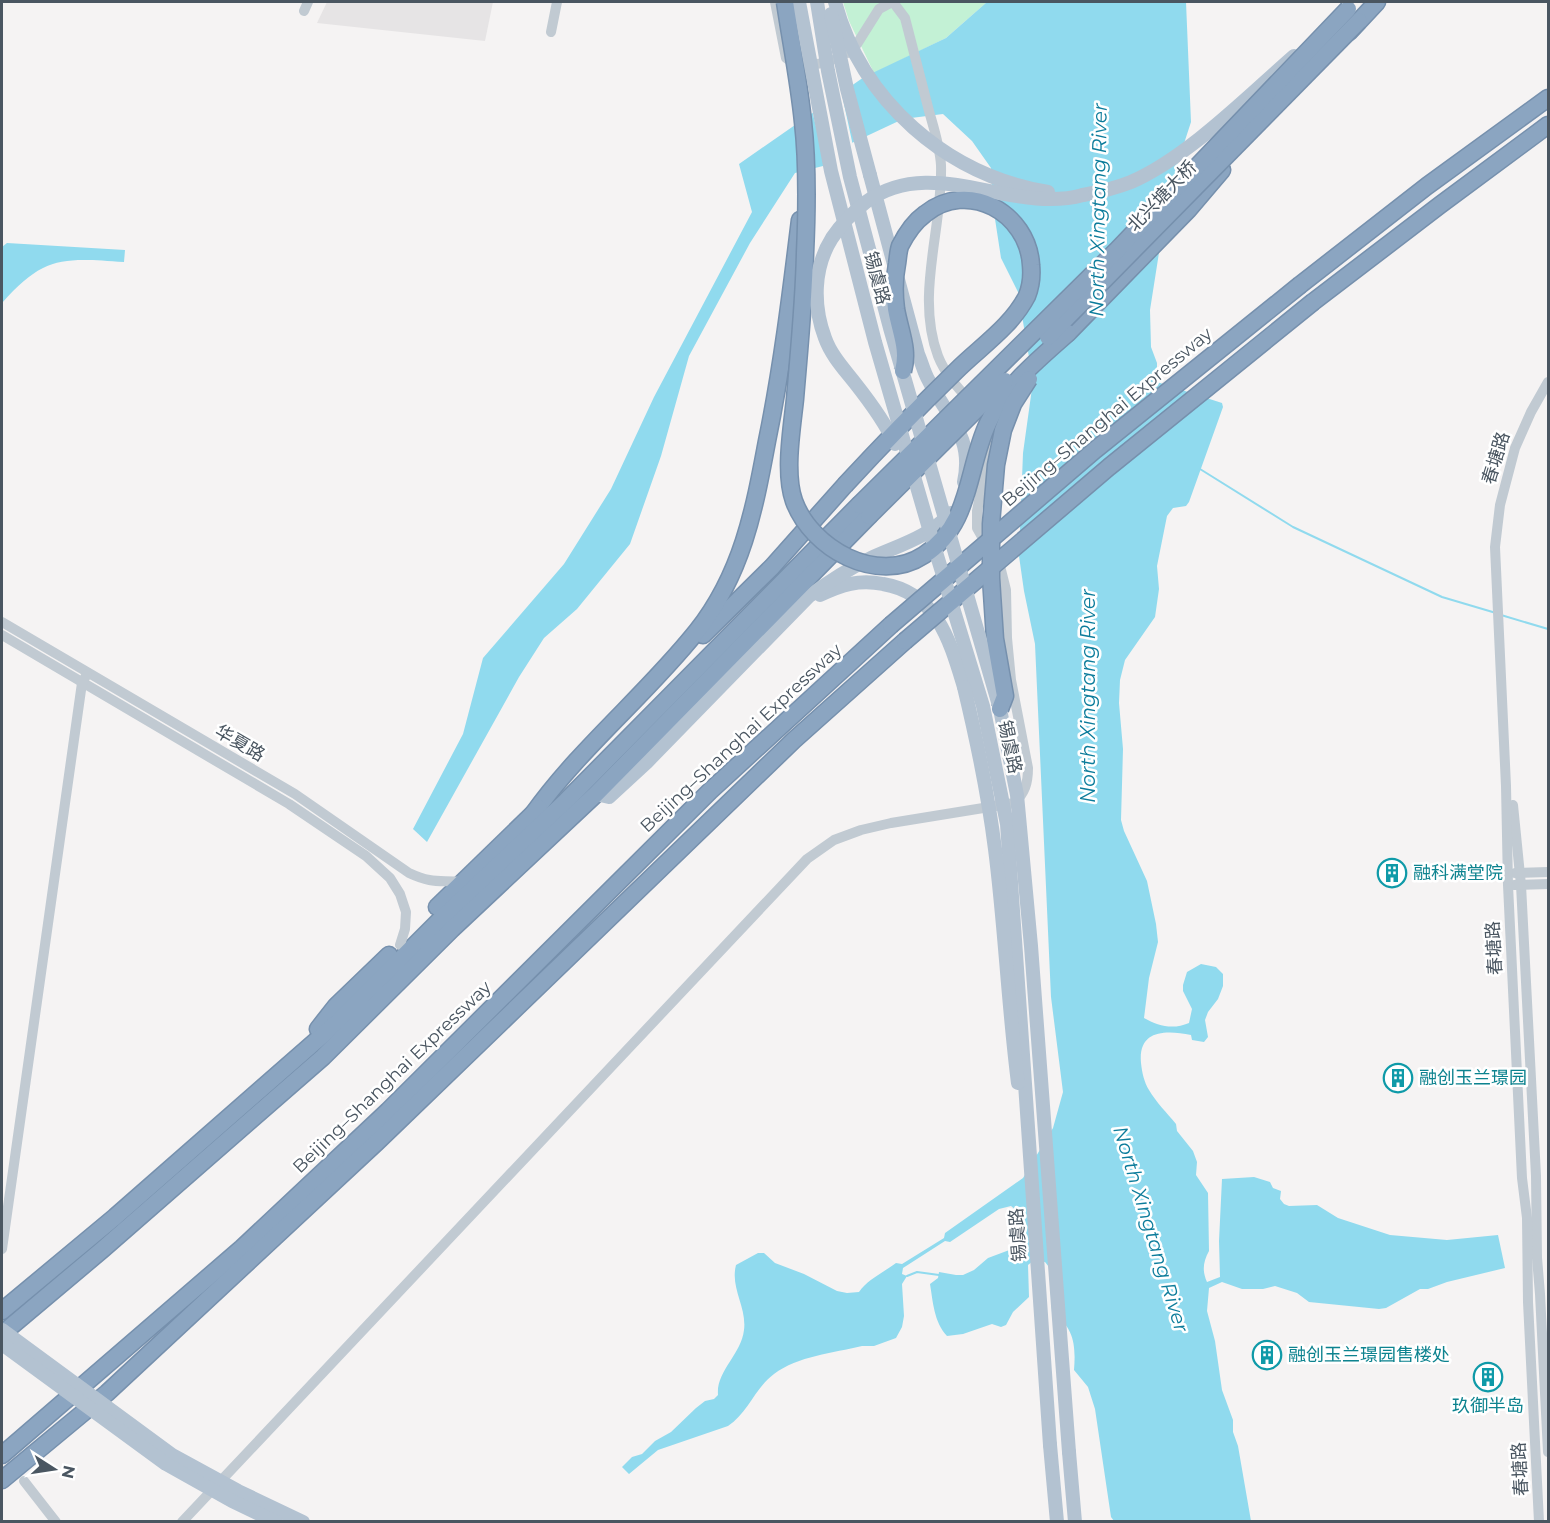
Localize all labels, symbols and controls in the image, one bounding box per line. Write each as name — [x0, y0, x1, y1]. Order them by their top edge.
water label: North Xingtang River — [1084, 102, 1112, 317]
street label: 北兴塘大桥 — [1123, 156, 1201, 236]
street label: 锡虞路 — [859, 249, 895, 307]
street label: Beijing–Shanghai Expressway — [998, 323, 1217, 511]
street label: 春塘路 — [1478, 429, 1514, 487]
water label: North Xingtang River — [1076, 588, 1100, 803]
street label: Beijing–Shanghai Expressway — [636, 639, 846, 837]
street label: 锡虞路 — [994, 718, 1026, 776]
street label: 华夏路 — [211, 720, 269, 766]
building icon: 融科满堂院 — [1376, 857, 1408, 889]
place label: 融科满堂院 — [1413, 862, 1503, 884]
street label: 春塘路 — [1482, 920, 1506, 976]
street label: Beijing–Shanghai Expressway — [288, 976, 496, 1178]
building icon: 融创玉兰璟园 — [1382, 1062, 1414, 1094]
place label: 融创玉兰璟园 — [1419, 1067, 1527, 1089]
water label: North Xingtang River — [1108, 1123, 1194, 1336]
street label: 锡虞路 — [1005, 1207, 1031, 1263]
building icon: 融创玉兰璟园售楼处 — [1251, 1339, 1283, 1371]
place label: 融创玉兰璟园售楼处 — [1288, 1344, 1450, 1366]
building icon: 玖御半岛 — [1472, 1361, 1504, 1393]
place label: 玖御半岛 — [1452, 1395, 1524, 1417]
north arrow — [24, 1439, 84, 1499]
street label: 春塘路 — [1508, 1441, 1532, 1497]
text: N — [58, 1464, 79, 1480]

